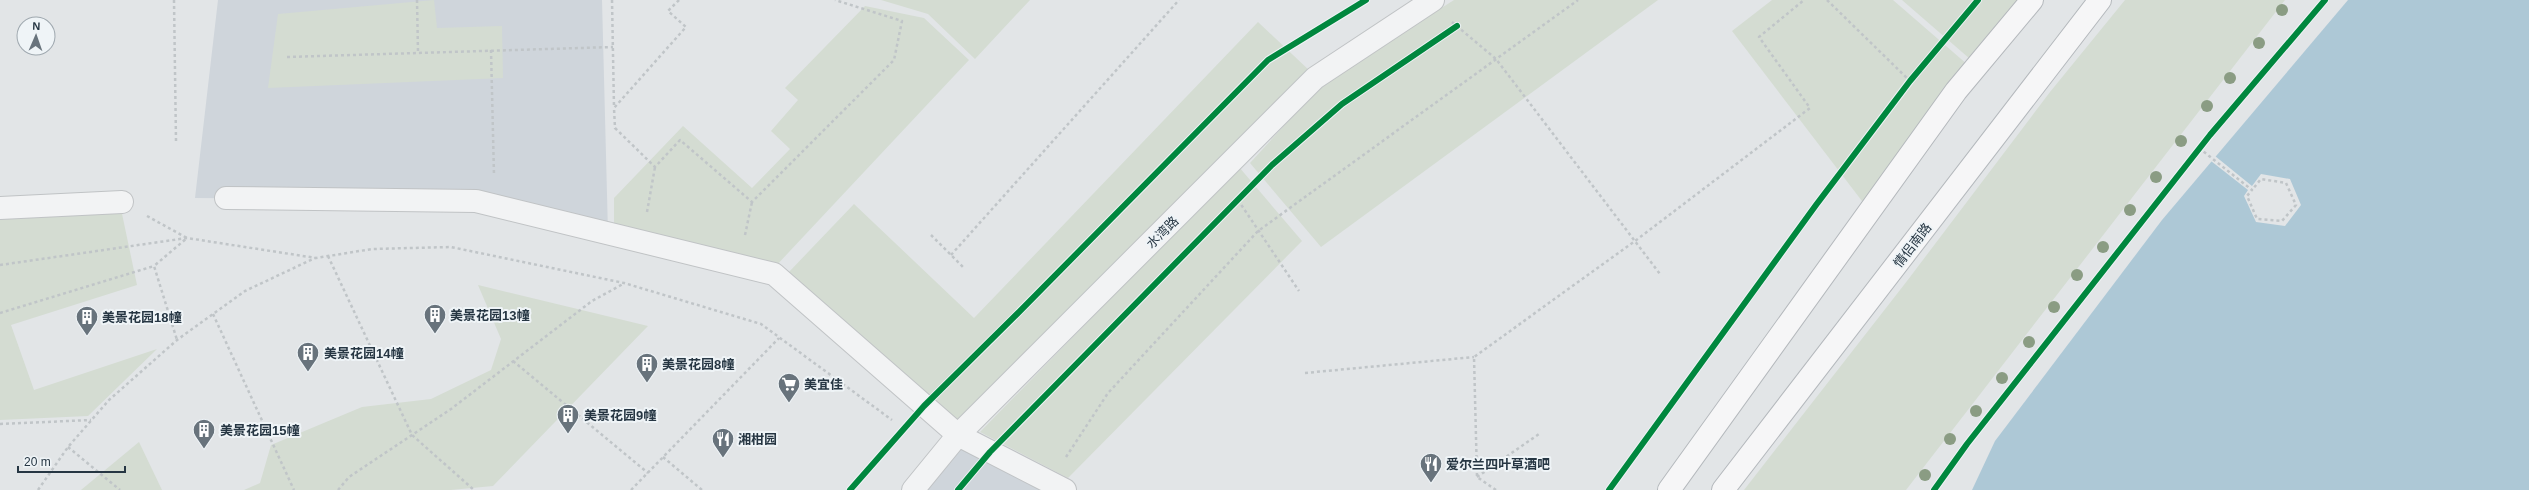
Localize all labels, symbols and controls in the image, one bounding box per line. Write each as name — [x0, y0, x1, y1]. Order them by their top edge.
north arrow — [16, 16, 56, 56]
text: N — [32, 20, 41, 32]
street label: 水湾路 — [1143, 213, 1181, 251]
street label: 情侣南路 — [1890, 220, 1934, 270]
building icon: 美景花园13幢 — [422, 302, 448, 335]
building icon: 美景花园18幢 — [74, 304, 100, 337]
place label: 美景花园13幢 — [450, 308, 529, 323]
place label: 美景花园18幢 — [102, 310, 181, 325]
building icon: 美景花园14幢 — [295, 340, 321, 373]
place label: 美景花园14幢 — [324, 346, 403, 361]
building icon: 美景花园8幢 — [634, 351, 660, 384]
place label: 美景花园8幢 — [662, 357, 734, 372]
supermarket icon: 美宜佳 — [776, 371, 802, 404]
place label: 美宜佳 — [804, 377, 843, 392]
building icon: 美景花园9幢 — [555, 402, 581, 435]
place label: 美景花园9幢 — [584, 408, 656, 423]
building icon: 美景花园15幢 — [191, 417, 217, 450]
place label: 美景花园15幢 — [220, 423, 299, 438]
restaurant icon: 湘柑园 — [710, 426, 736, 459]
place label: 湘柑园 — [738, 432, 777, 447]
scale bar — [18, 448, 125, 474]
restaurant icon: 爱尔兰四叶草酒吧 — [1418, 451, 1444, 484]
text: 20 m — [24, 455, 51, 469]
place label: 爱尔兰四叶草酒吧 — [1446, 457, 1550, 472]

